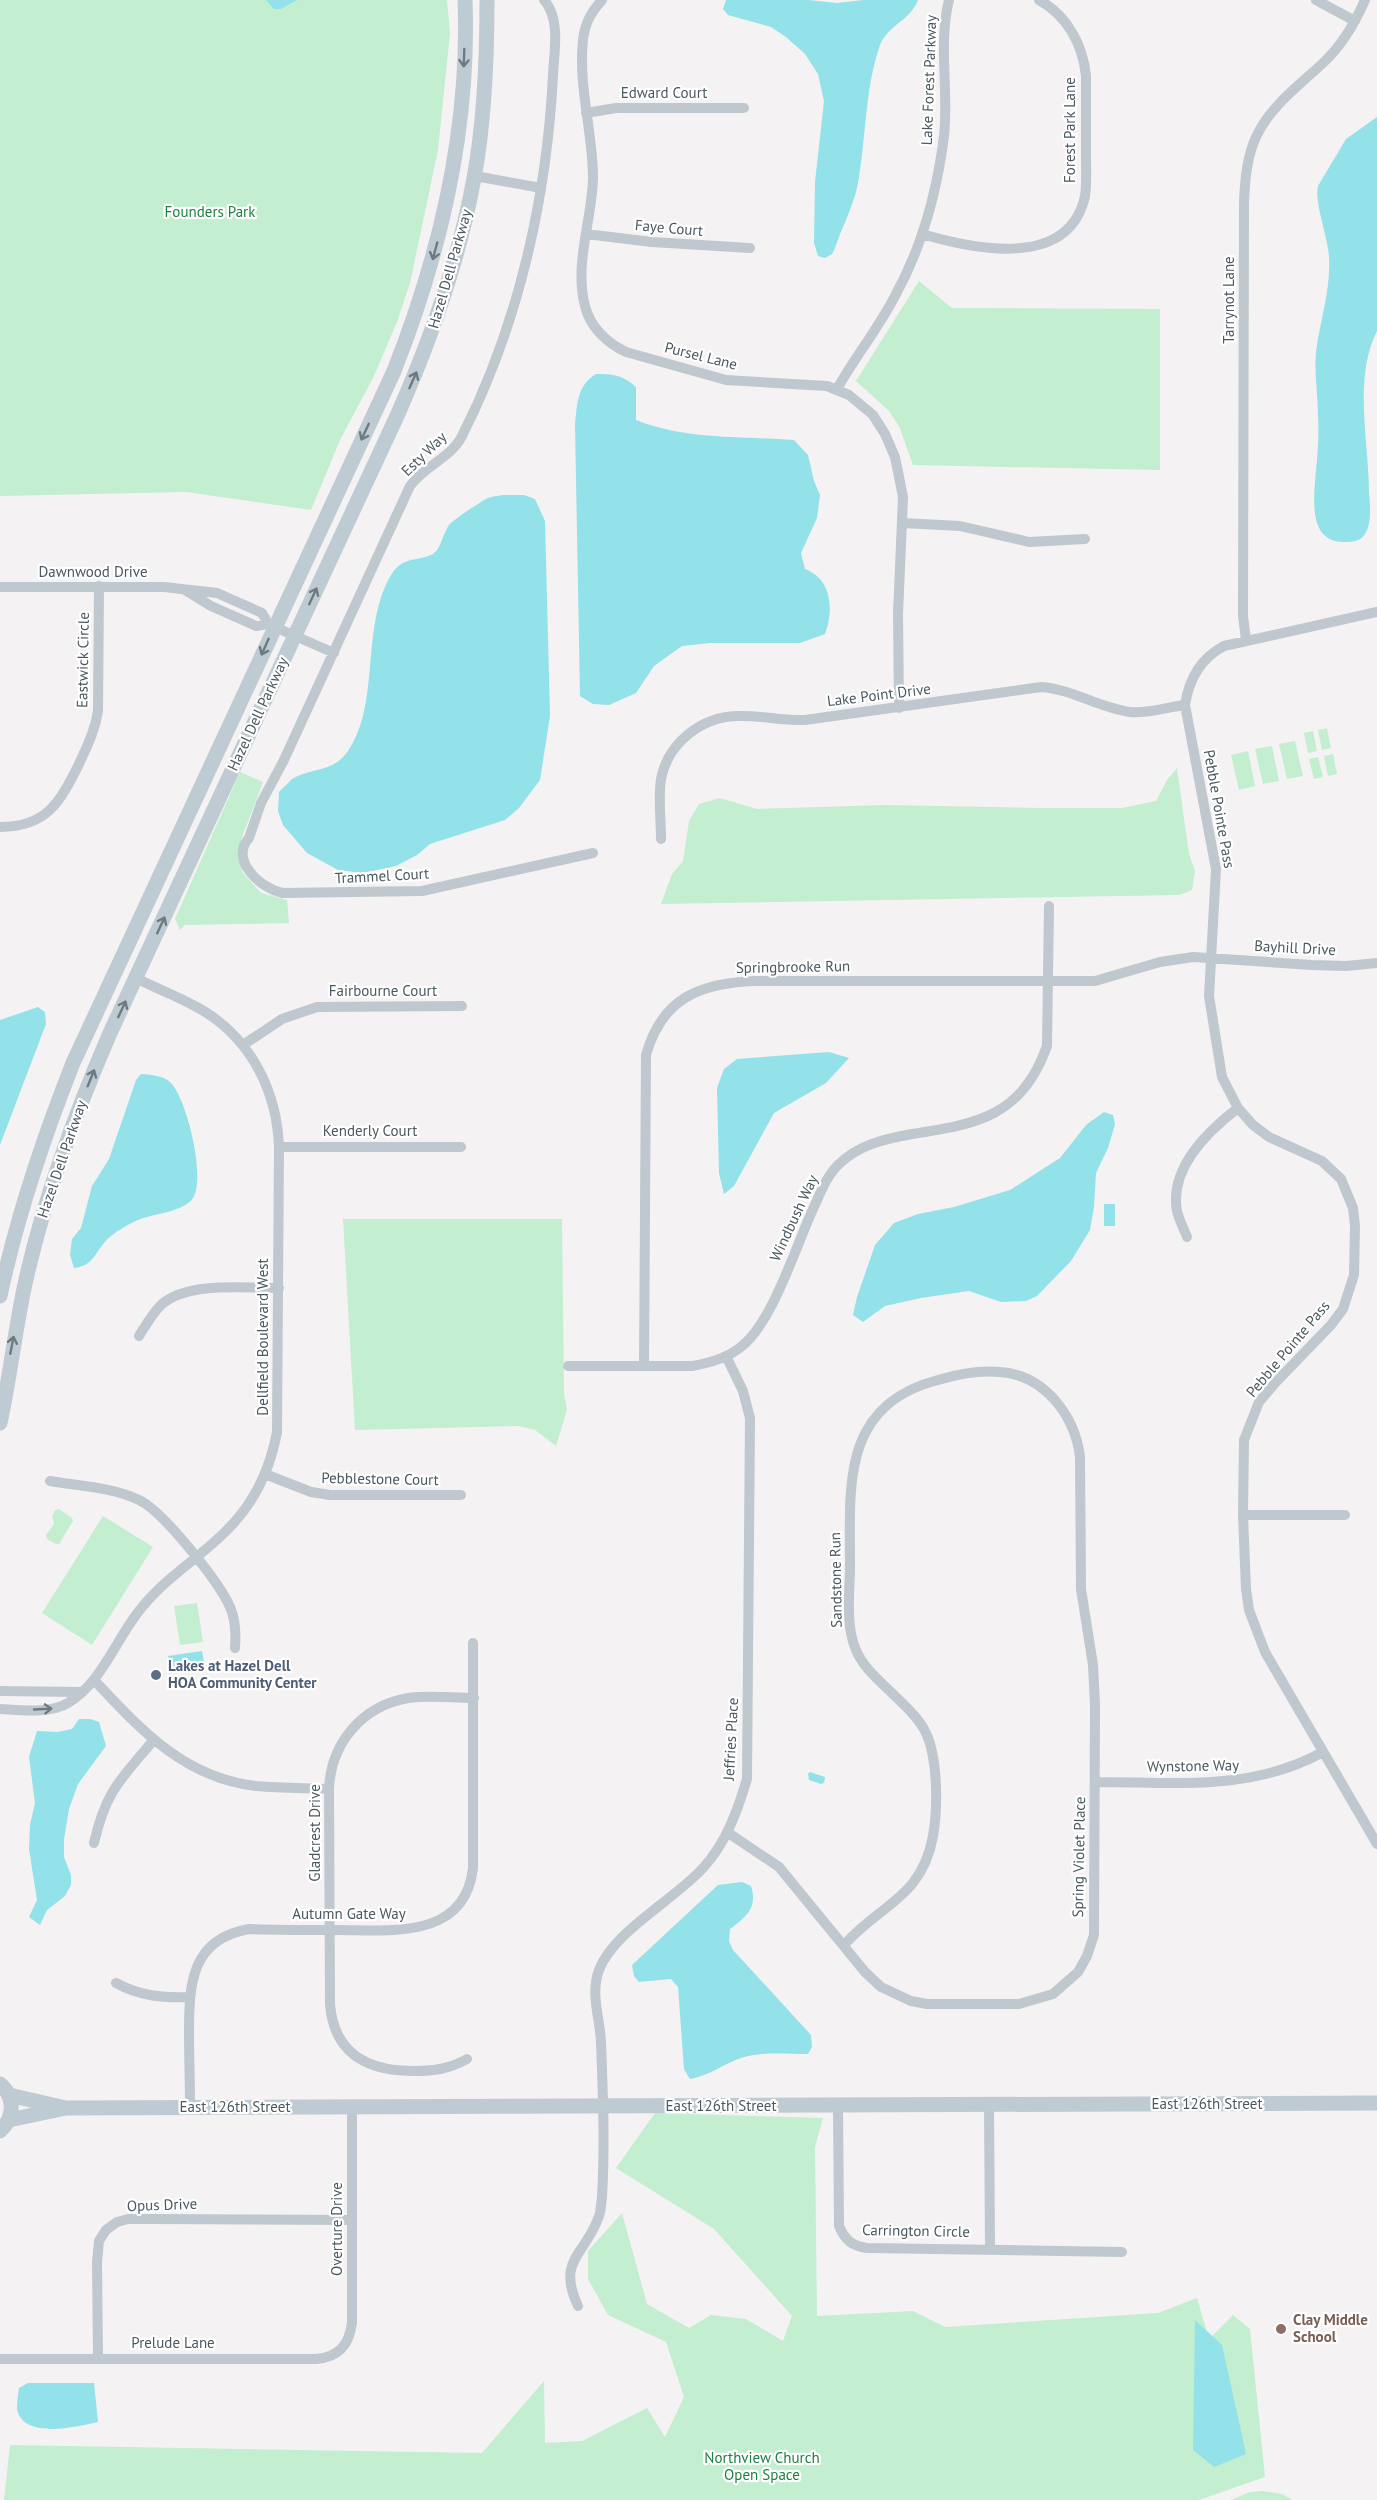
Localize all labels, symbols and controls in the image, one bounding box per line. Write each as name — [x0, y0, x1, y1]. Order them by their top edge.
street label: Lake Forest Parkway — [917, 14, 940, 146]
one-way arrow — [459, 48, 470, 68]
street label: Forest Park Lane — [1060, 77, 1079, 183]
street label: Edward Court — [621, 83, 707, 102]
park label: Founders Park — [165, 202, 256, 221]
street label: Hazel Dell Parkway — [423, 207, 476, 331]
street label: Faye Court — [634, 215, 704, 240]
one-way arrow — [429, 241, 441, 260]
street label: Tarrynot Lane — [1219, 256, 1238, 344]
street label: Pursel Lane — [663, 337, 739, 374]
one-way arrow — [407, 372, 419, 390]
one-way arrow — [358, 423, 370, 441]
street label: Esty Way — [397, 427, 450, 480]
street label: Dawnwood Drive — [38, 562, 148, 581]
one-way arrow — [308, 587, 320, 605]
street label: Eastwick Circle — [72, 612, 93, 708]
one-way arrow — [259, 638, 270, 656]
street label: Hazel Dell Parkway — [223, 654, 292, 774]
street label: Lake Point Drive — [826, 679, 932, 710]
street label: Pebble Pointe Pass — [1200, 748, 1239, 870]
street label: Trammel Court — [334, 864, 430, 887]
one-way arrow — [155, 916, 167, 934]
street label: Bayhill Drive — [1254, 936, 1336, 959]
street label: Springbrooke Run — [736, 956, 850, 977]
street label: Fairbourne Court — [329, 981, 437, 1000]
one-way arrow — [116, 1000, 128, 1018]
one-way arrow — [86, 1069, 97, 1088]
street label: Hazel Dell Parkway — [32, 1097, 91, 1220]
street label: Kenderly Court — [323, 1121, 417, 1140]
street label: Windbush Way — [765, 1171, 822, 1264]
street label: Dellfield Boulevard West — [253, 1258, 272, 1416]
street label: Pebble Pointe Pass — [1242, 1297, 1334, 1401]
one-way arrow — [7, 1336, 19, 1355]
street label: Pebblestone Court — [321, 1468, 439, 1489]
street label: Sandstone Run — [825, 1532, 846, 1628]
place label: Lakes at Hazel Dell HOA Community Center — [168, 1656, 317, 1692]
marker: Lakes at Hazel Dell HOA Community Center — [149, 1668, 163, 1682]
street label: Jeffries Place — [719, 1697, 742, 1782]
one-way arrow — [33, 1703, 53, 1714]
street label: Wynstone Way — [1147, 1755, 1239, 1776]
street label: Gladcrest Drive — [305, 1784, 324, 1882]
street label: Spring Violet Place — [1068, 1796, 1089, 1918]
street label: Autumn Gate Way — [292, 1904, 406, 1923]
street label: East 126th Street — [1151, 2094, 1263, 2113]
street label: East 126th Street — [665, 2096, 777, 2115]
street label: East 126th Street — [179, 2097, 291, 2116]
street label: Overture Drive — [327, 2182, 346, 2276]
street label: Opus Drive — [126, 2194, 197, 2215]
street label: Carrington Circle — [862, 2220, 970, 2241]
place label: Clay Middle School — [1293, 2310, 1368, 2346]
marker: Clay Middle School — [1274, 2322, 1288, 2336]
street label: Prelude Lane — [131, 2333, 215, 2352]
park label: Northview Church Open Space — [704, 2448, 820, 2484]

